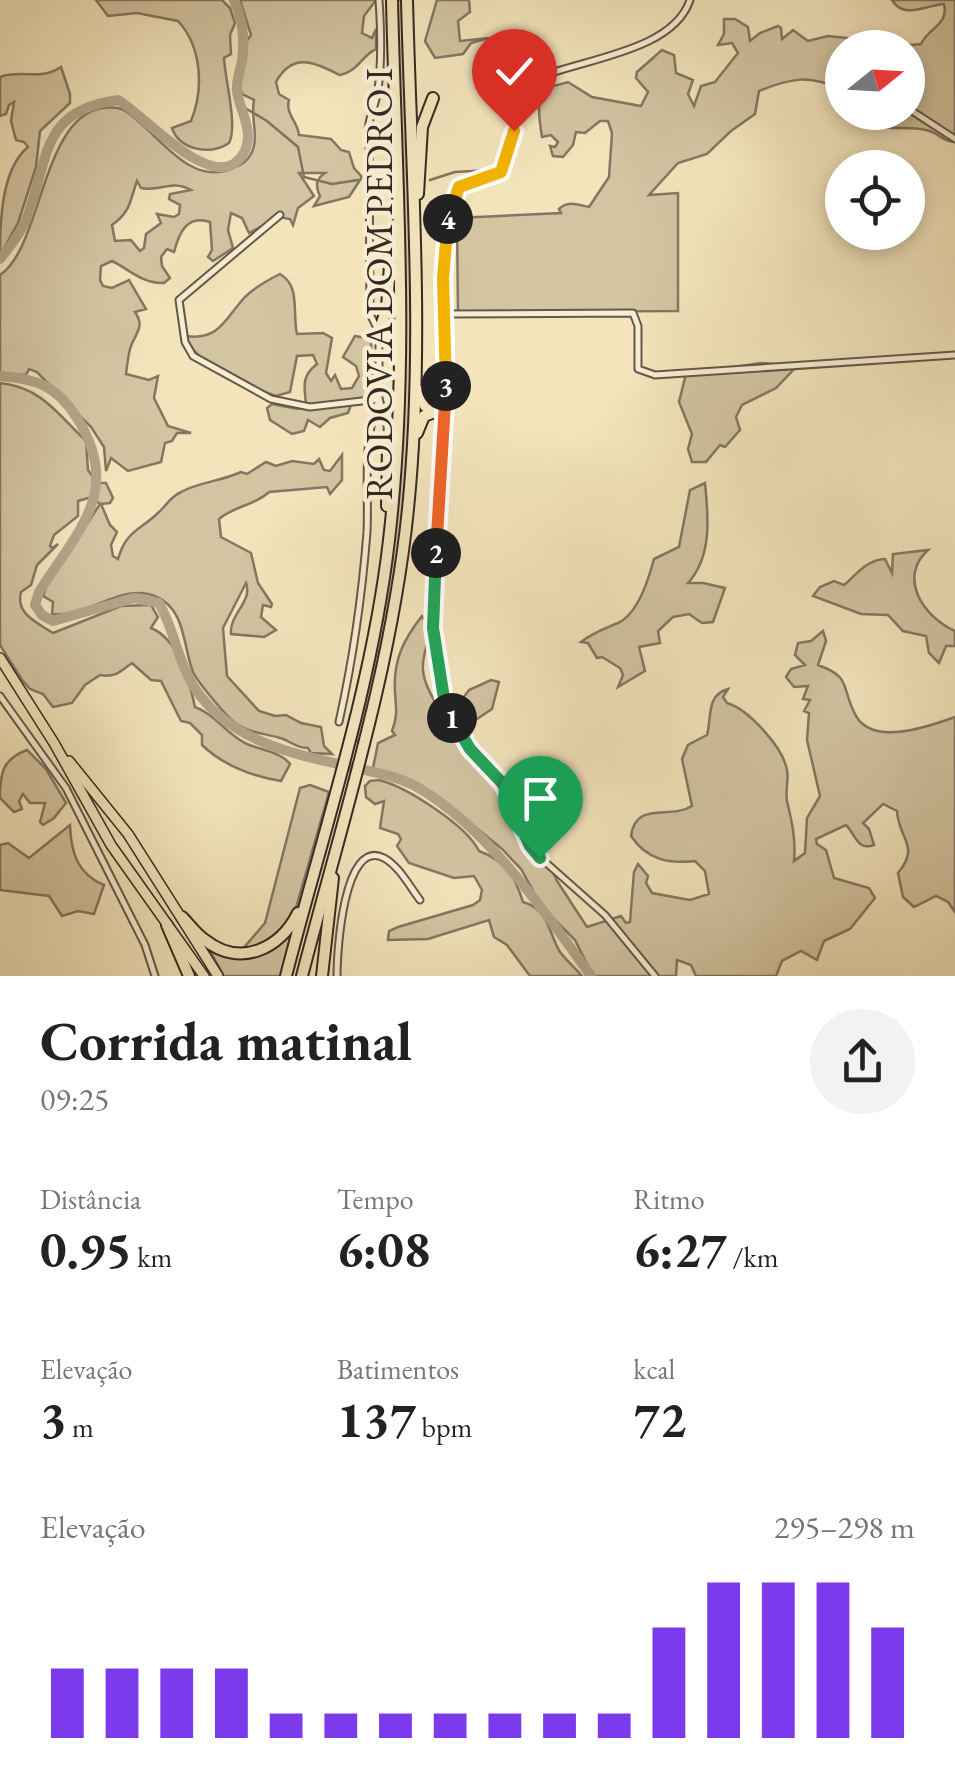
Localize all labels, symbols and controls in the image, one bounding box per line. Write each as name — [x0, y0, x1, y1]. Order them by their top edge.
pin — [472, 29, 557, 132]
north arrow — [825, 30, 925, 130]
map controls — [825, 30, 925, 250]
icon: check — [487, 44, 542, 99]
street label: RODOVIA DOM PEDRO I — [354, 68, 403, 500]
button: locate — [825, 150, 925, 250]
pin: 4 — [423, 194, 473, 244]
text: 4 — [441, 201, 455, 237]
pin: 3 — [421, 361, 471, 411]
text: 3 — [439, 368, 453, 404]
pin: 2 — [411, 528, 461, 578]
text: 2 — [429, 535, 443, 571]
pin: 1 — [427, 693, 477, 743]
text: 1 — [445, 700, 459, 736]
pin — [498, 756, 583, 859]
icon: arrive — [513, 771, 568, 826]
text: Corrida matinal — [40, 1005, 412, 1076]
button: share — [810, 1009, 915, 1114]
text: 09:25 — [40, 1078, 109, 1120]
text: Distância — [40, 1181, 141, 1217]
text: Tempo — [337, 1181, 414, 1217]
text: Ritmo — [633, 1181, 705, 1217]
text: 0.95 — [40, 1217, 132, 1282]
text: 6:08 — [337, 1217, 430, 1282]
text: 6:27 — [633, 1217, 727, 1282]
text: km — [132, 1239, 172, 1275]
text: /km — [727, 1239, 778, 1275]
text: Elevação — [40, 1351, 132, 1387]
text: Batimentos — [337, 1351, 459, 1387]
text: kcal — [633, 1351, 675, 1387]
text: 3 — [40, 1387, 66, 1452]
text: 137 — [337, 1387, 416, 1452]
text: 72 — [633, 1387, 686, 1452]
text: m — [66, 1409, 94, 1445]
text: bpm — [416, 1409, 472, 1445]
text: Elevação — [40, 1506, 146, 1548]
text: 295–298 m — [774, 1506, 915, 1548]

